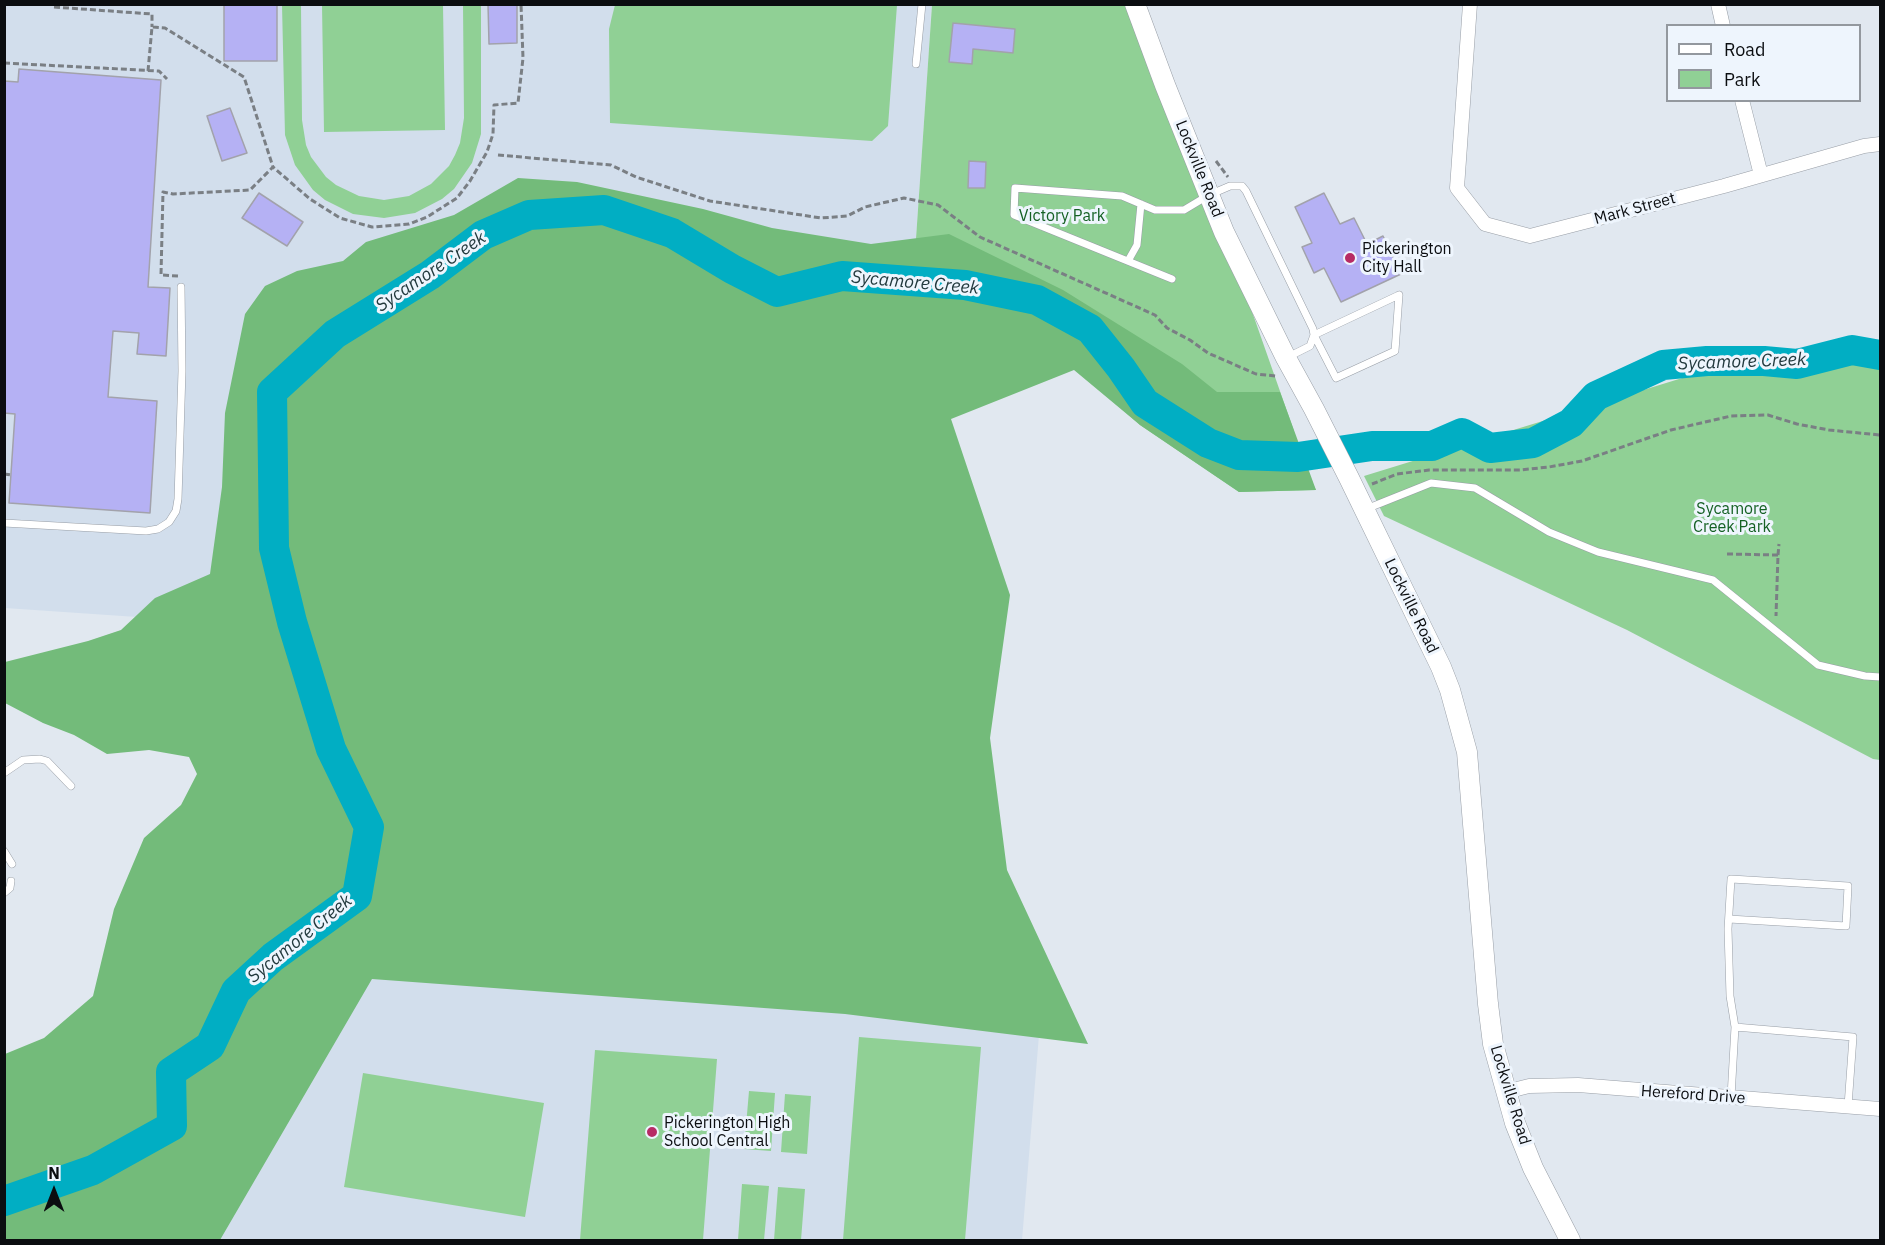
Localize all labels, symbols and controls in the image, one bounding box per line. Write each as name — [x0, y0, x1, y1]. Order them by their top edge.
legend — [1666, 24, 1861, 102]
text: Road — [1724, 38, 1765, 61]
text: Park — [1724, 68, 1760, 91]
street label: Lockville Road — [1171, 118, 1227, 220]
street label: Mark Street — [1592, 189, 1678, 229]
park label: Victory Park — [1019, 206, 1105, 226]
water label: Sycamore Creek — [372, 227, 490, 317]
place label: Pickerington City Hall — [1362, 239, 1452, 277]
marker: Pickerington City Hall — [1343, 251, 1357, 265]
water label: Sycamore Creek — [850, 267, 980, 299]
water label: Sycamore Creek — [1678, 349, 1806, 375]
park label: Sycamore Creek Park — [1693, 499, 1771, 537]
street label: Lockville Road — [1380, 556, 1442, 656]
water label: Sycamore Creek — [243, 890, 357, 988]
street label: Lockville Road — [1486, 1043, 1534, 1147]
street label: Hereford Drive — [1640, 1082, 1746, 1108]
place label: Pickerington High School Central — [664, 1113, 790, 1151]
marker: Pickerington High School Central — [645, 1125, 659, 1139]
north arrow — [24, 1161, 84, 1221]
text: N — [48, 1163, 60, 1183]

